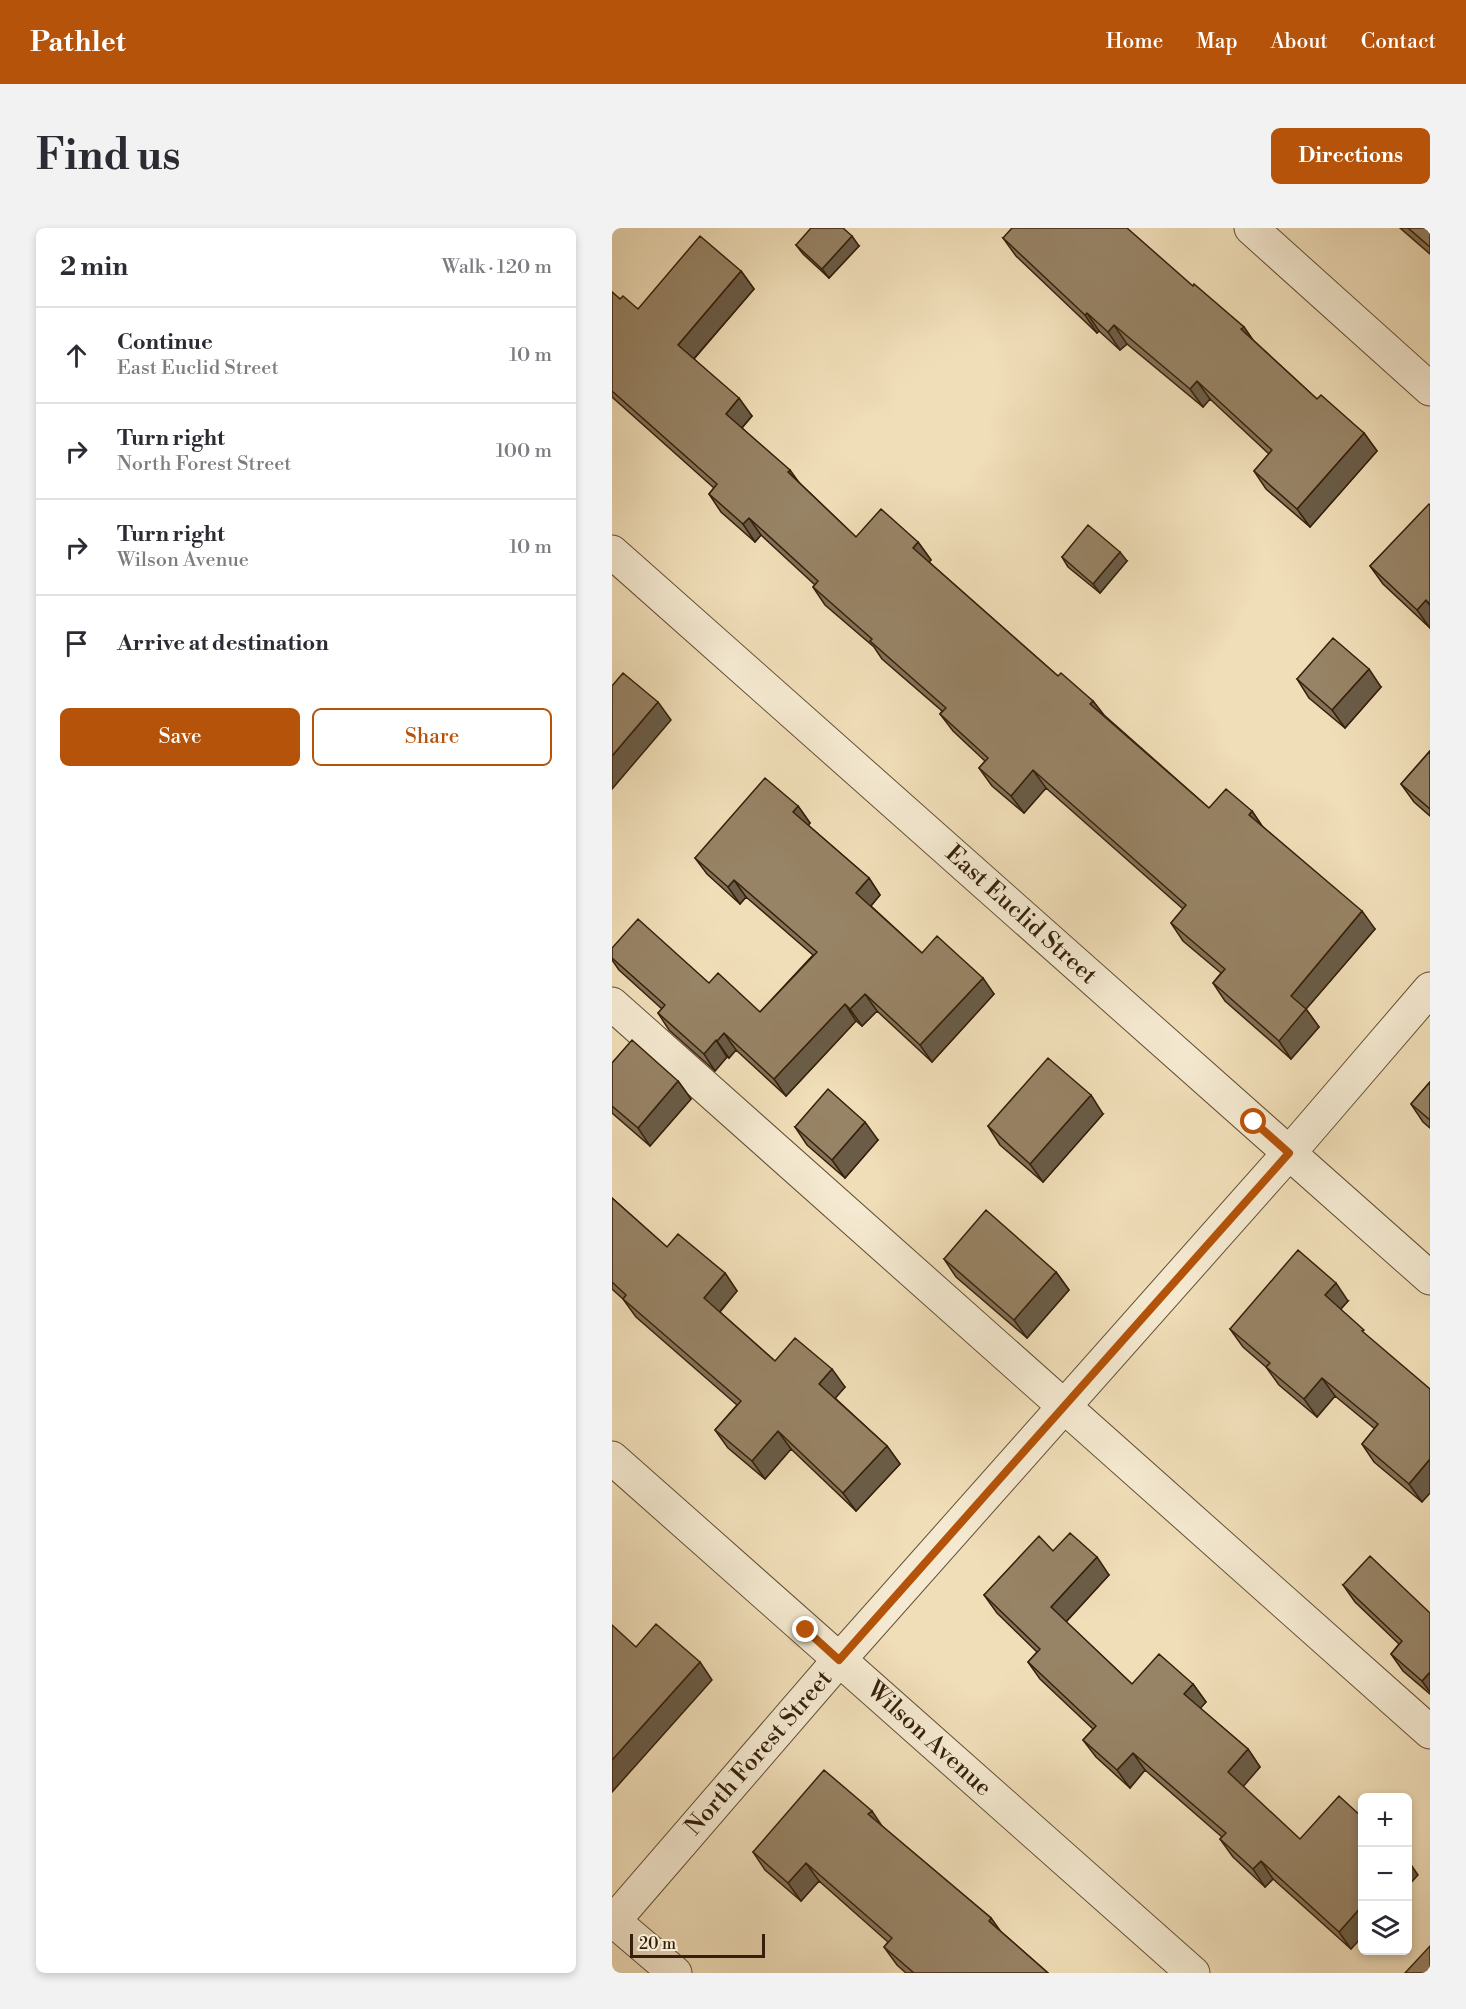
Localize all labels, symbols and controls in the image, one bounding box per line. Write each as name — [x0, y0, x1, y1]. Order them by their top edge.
text: Pathlet — [30, 25, 126, 60]
text: Home — [1106, 29, 1163, 55]
text: Map — [1196, 29, 1238, 55]
text: About — [1271, 29, 1328, 55]
text: Contact — [1361, 29, 1436, 55]
button: Directions — [1271, 128, 1430, 184]
text: Find us — [36, 130, 180, 183]
text: 2 min — [60, 251, 128, 283]
text: Walk · 120 m — [442, 255, 552, 280]
text: Continue — [117, 329, 213, 356]
icon: ahead — [60, 339, 93, 372]
text: 10 m — [509, 343, 552, 368]
text: East Euclid Street — [117, 356, 279, 381]
text: Turn right — [117, 425, 225, 452]
icon: right — [60, 435, 93, 468]
text: 100 m — [496, 439, 552, 464]
text: North Forest Street — [117, 452, 291, 477]
text: Turn right — [117, 521, 225, 548]
icon: right — [60, 531, 93, 564]
text: 10 m — [509, 535, 552, 560]
text: Wilson Avenue — [117, 548, 249, 573]
icon: arrive — [60, 627, 93, 660]
text: Arrive at destination — [117, 630, 329, 657]
button: Save — [60, 708, 300, 766]
button: Share — [312, 708, 552, 766]
street label: East Euclid Street — [939, 839, 1103, 991]
route start — [1240, 1108, 1266, 1134]
route end — [792, 1616, 818, 1642]
street label: North Forest Street — [679, 1664, 839, 1842]
street label: Wilson Avenue — [859, 1674, 998, 1803]
map controls — [1358, 1793, 1412, 1955]
button: + — [1358, 1793, 1412, 1847]
button: − — [1358, 1847, 1412, 1901]
button: layers — [1358, 1901, 1412, 1955]
scale bar — [630, 1931, 765, 1958]
text: 20 m — [639, 1934, 676, 1954]

